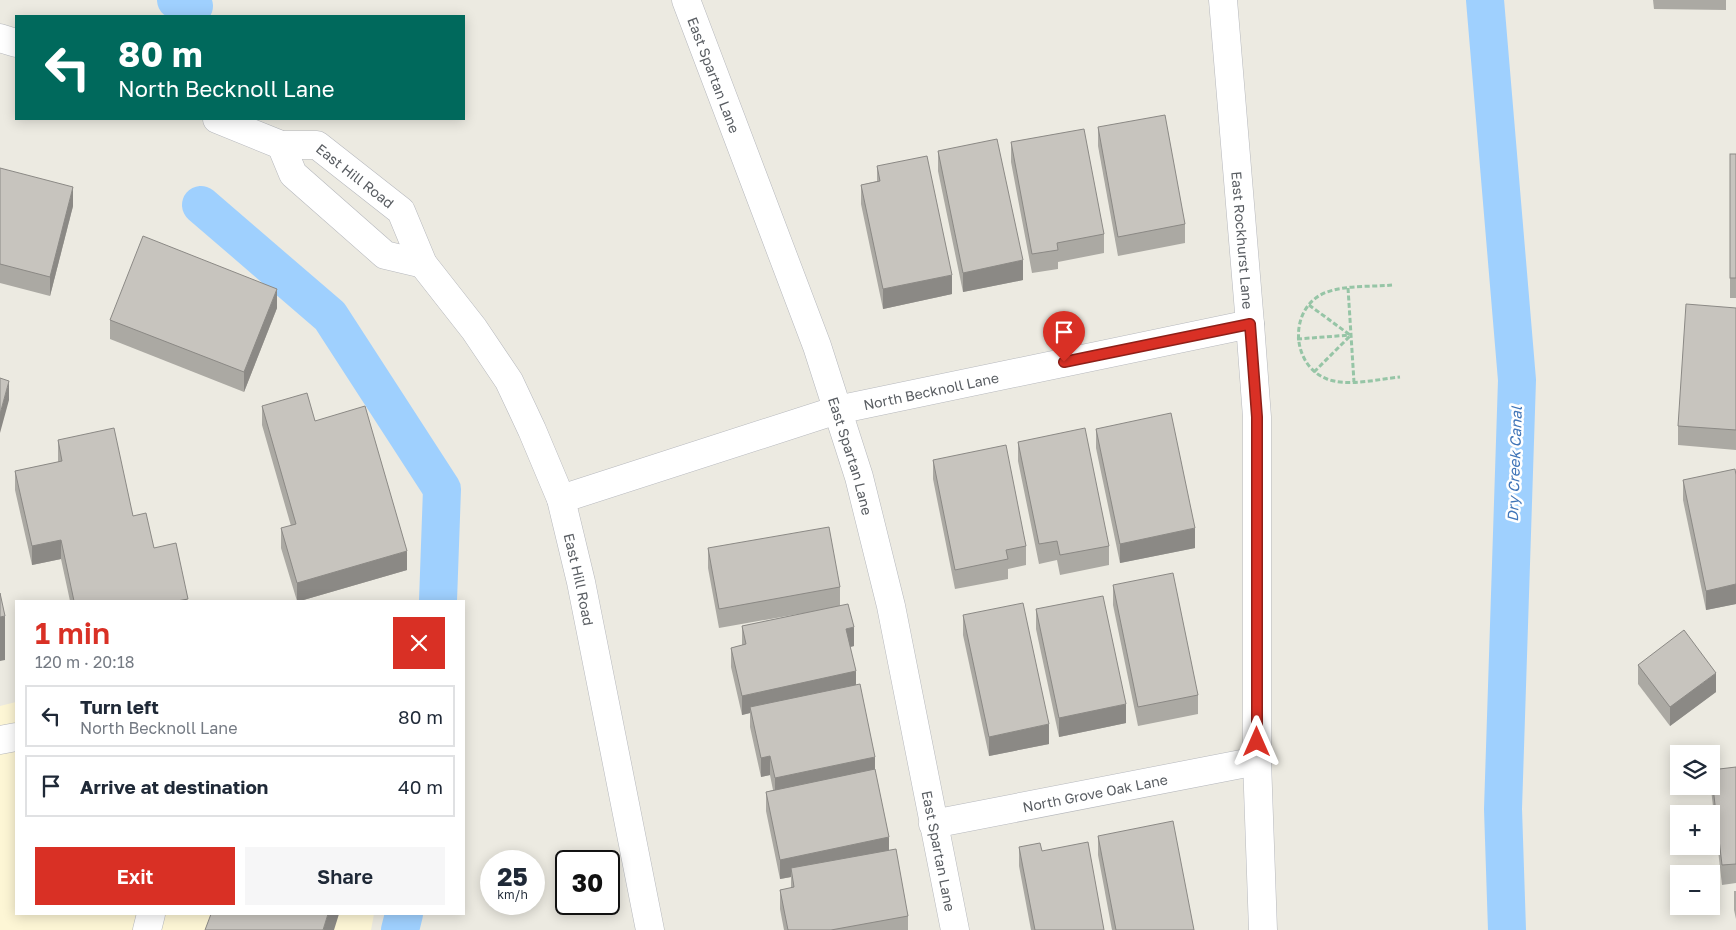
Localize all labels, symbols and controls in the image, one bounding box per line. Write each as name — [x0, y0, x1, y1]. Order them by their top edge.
street label: East Spartan Lane — [685, 14, 744, 135]
text: 80 m — [118, 33, 203, 75]
icon: left — [35, 35, 100, 100]
text: North Becknoll Lane — [118, 75, 334, 102]
street label: East Hill Road — [313, 139, 398, 211]
street label: East Rockhurst Lane — [1229, 171, 1257, 310]
pin — [1043, 311, 1085, 362]
icon: arrive — [1050, 318, 1078, 346]
street label: North Becknoll Lane — [862, 368, 1000, 413]
street label: East Spartan Lane — [825, 395, 877, 517]
water label: Dry Creek Canal — [1503, 405, 1526, 522]
street label: East Hill Road — [561, 531, 598, 627]
text: 1 min — [35, 615, 110, 651]
button: close — [393, 617, 445, 669]
text: 120 m · 20:18 — [35, 652, 134, 672]
text: Turn left — [80, 695, 159, 718]
icon: left — [37, 702, 65, 730]
text: 80 m — [398, 705, 443, 728]
position arrow — [1230, 715, 1282, 767]
text: North Becknoll Lane — [80, 718, 237, 738]
map controls — [1670, 745, 1720, 915]
button: layers — [1670, 745, 1720, 795]
street label: North Grove Oak Lane — [1021, 770, 1169, 815]
icon: arrive — [37, 772, 65, 800]
text: Arrive at destination — [80, 775, 268, 798]
text: 40 m — [398, 775, 443, 798]
street label: East Spartan Lane — [919, 789, 960, 913]
button: + — [1670, 805, 1720, 855]
button: Exit — [35, 847, 235, 905]
button: Share — [245, 847, 445, 905]
speed limit sign: 30 — [555, 850, 620, 915]
text: 25 — [497, 861, 528, 892]
button: − — [1670, 865, 1720, 915]
text: km/h — [497, 887, 528, 902]

